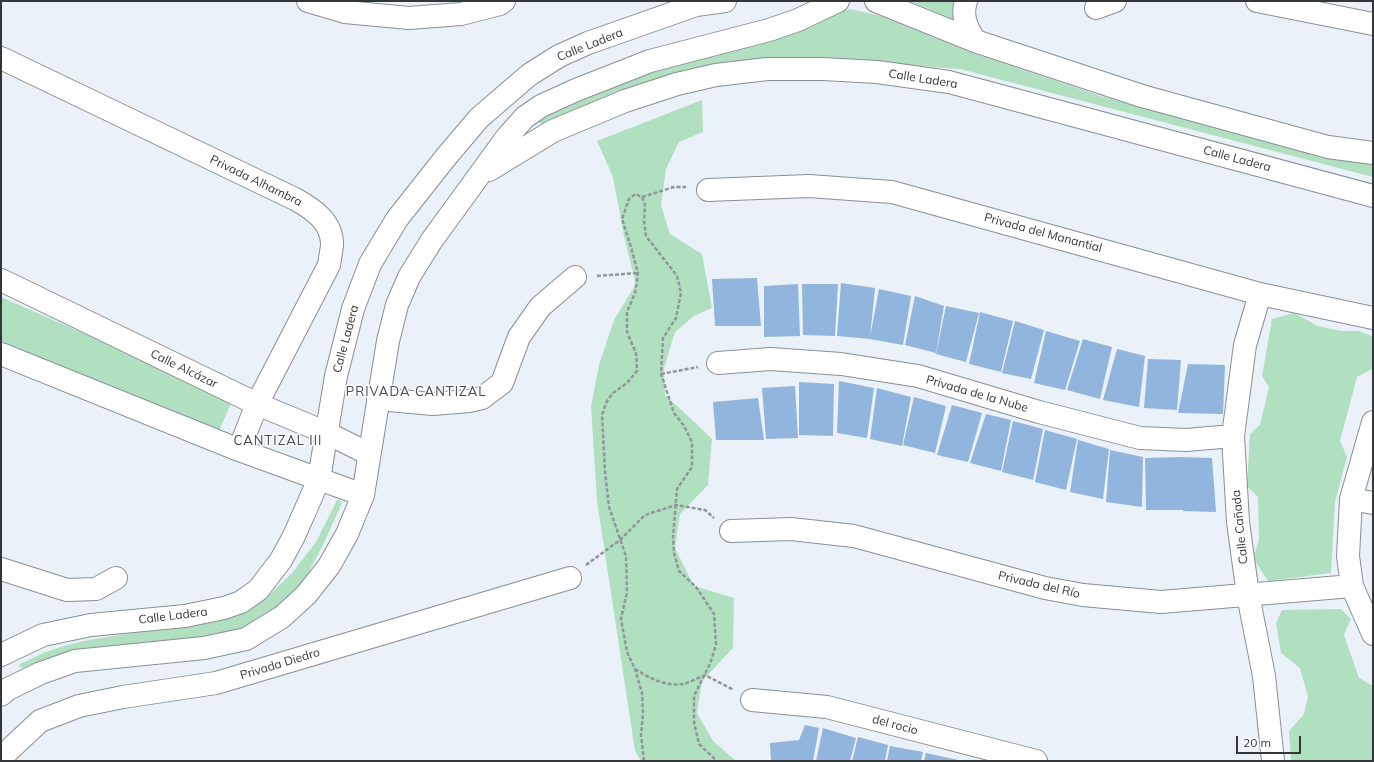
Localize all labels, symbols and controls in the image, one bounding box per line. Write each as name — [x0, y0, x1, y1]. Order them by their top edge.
street label: Calle Ladera — [555, 25, 625, 65]
street label: Calle Ladera — [888, 66, 958, 92]
street label: Calle Ladera — [1202, 143, 1272, 175]
street label: Privada Alhambra — [207, 152, 305, 210]
street label: Privada del Manantial — [982, 210, 1104, 256]
street label: Calle Ladera — [330, 304, 362, 374]
street label: Calle Alcázar — [148, 347, 220, 391]
street label: Privada de la Nube — [924, 373, 1030, 415]
district label: PRIVADA CANTIZAL — [346, 384, 486, 400]
district label: CANTIZAL III — [234, 433, 322, 449]
street label: Calle Cañada — [1229, 489, 1251, 565]
street label: Privada del Río — [997, 569, 1081, 601]
street label: Calle Ladera — [138, 605, 208, 627]
street label: Privada Diedro — [238, 645, 322, 683]
street label: del rocio — [871, 712, 919, 738]
scale bar — [1238, 728, 1303, 754]
text: 20 m — [1243, 735, 1271, 750]

